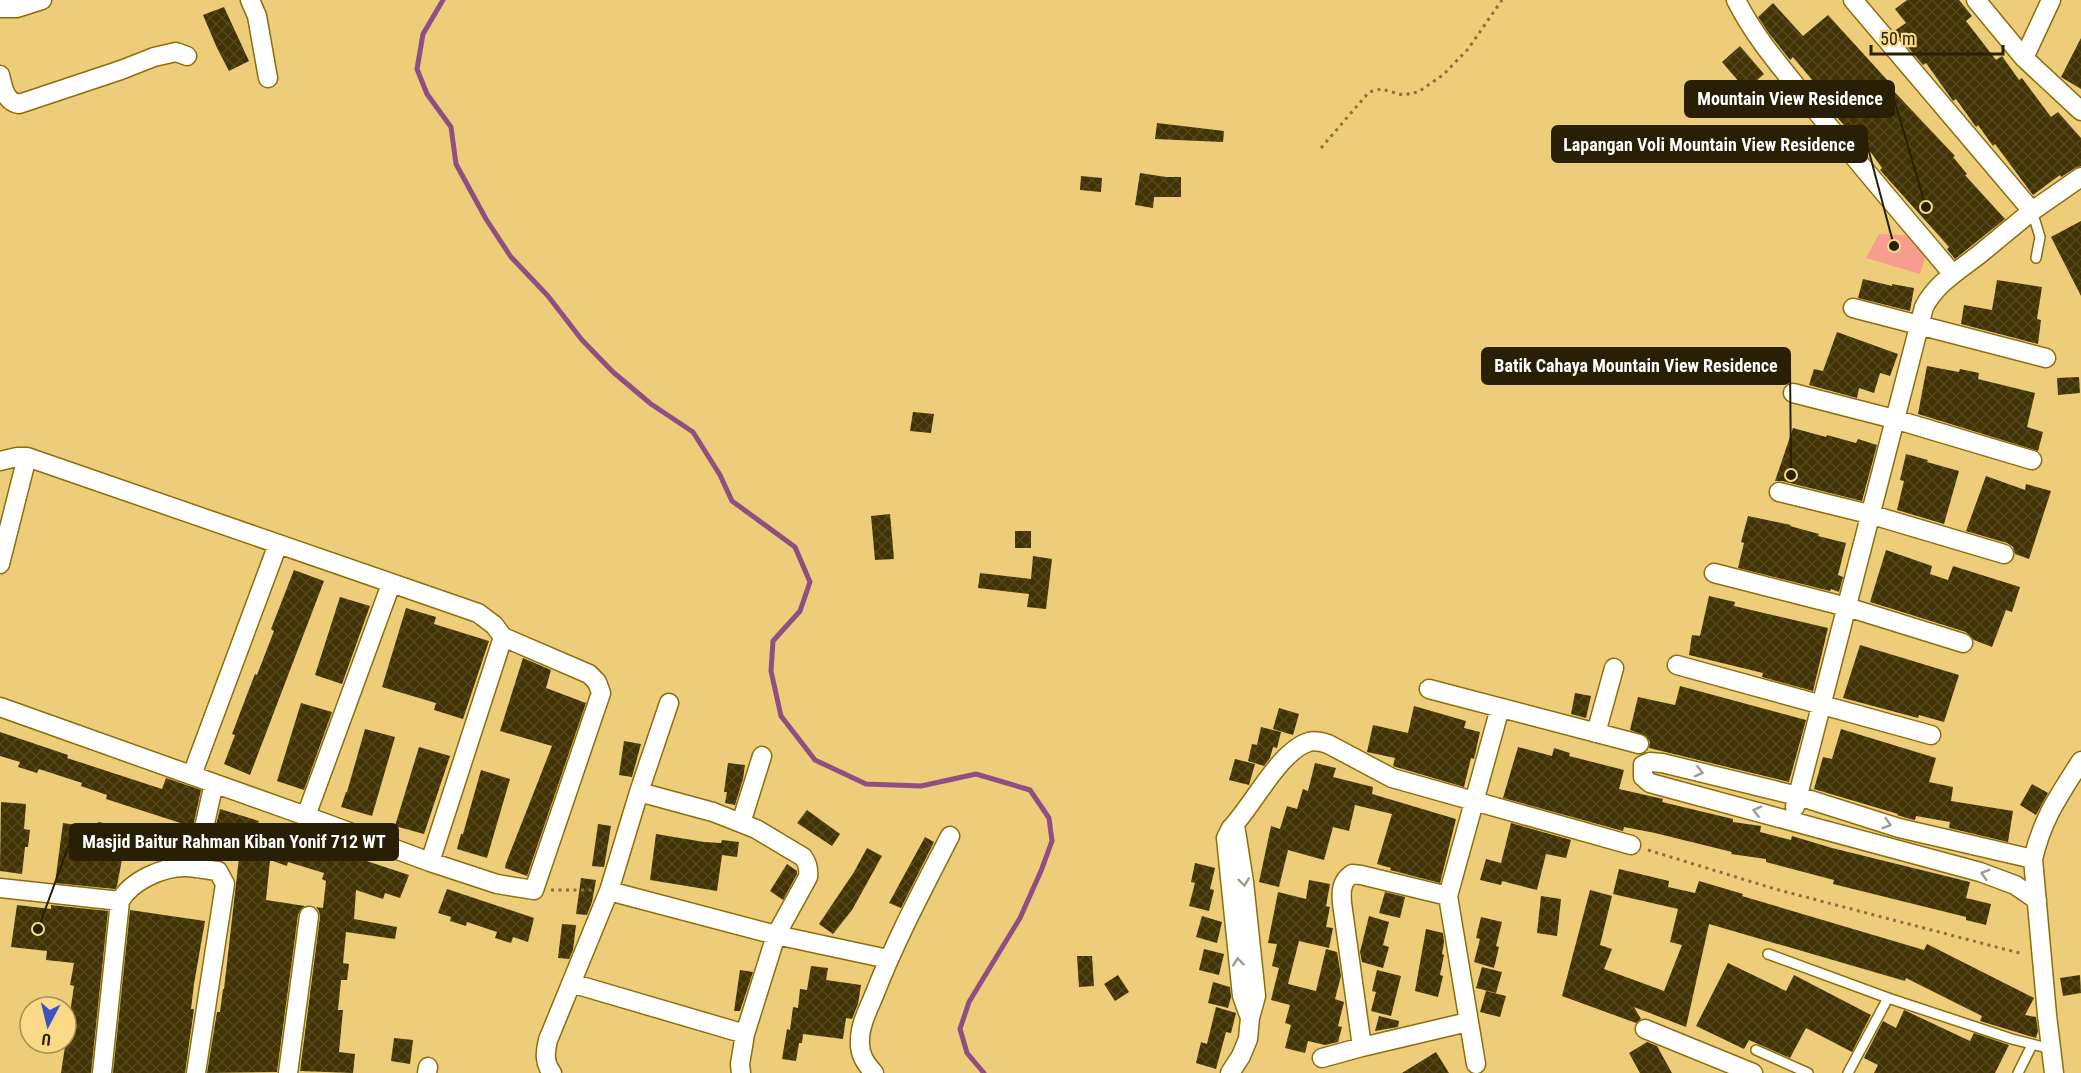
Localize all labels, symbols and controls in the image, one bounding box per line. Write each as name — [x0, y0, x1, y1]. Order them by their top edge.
scale bar — [1871, 18, 2003, 56]
text: 50 m — [1880, 28, 1915, 49]
callout: Mountain View Residence — [1685, 81, 1894, 117]
text: Mountain View Residence — [1697, 88, 1883, 109]
callout: Lapangan Voli Mountain View Residence — [1552, 126, 1867, 162]
text: Lapangan Voli Mountain View Residence — [1563, 134, 1855, 155]
callout: Batik Cahaya Mountain View Residence — [1482, 348, 1790, 384]
text: Batik Cahaya Mountain View Residence — [1494, 355, 1778, 376]
one-way arrow — [1694, 764, 1704, 777]
one-way arrow — [1752, 806, 1763, 818]
one-way arrow — [1881, 817, 1892, 829]
callout: Masjid Baitur Rahman Kiban Yonif 712 WT — [70, 824, 398, 860]
text: Masjid Baitur Rahman Kiban Yonif 712 WT — [82, 831, 386, 852]
one-way arrow — [1980, 869, 1991, 881]
one-way arrow — [1237, 878, 1249, 887]
one-way arrow — [1232, 957, 1245, 966]
north arrow — [18, 995, 78, 1055]
text: U — [41, 1029, 52, 1049]

